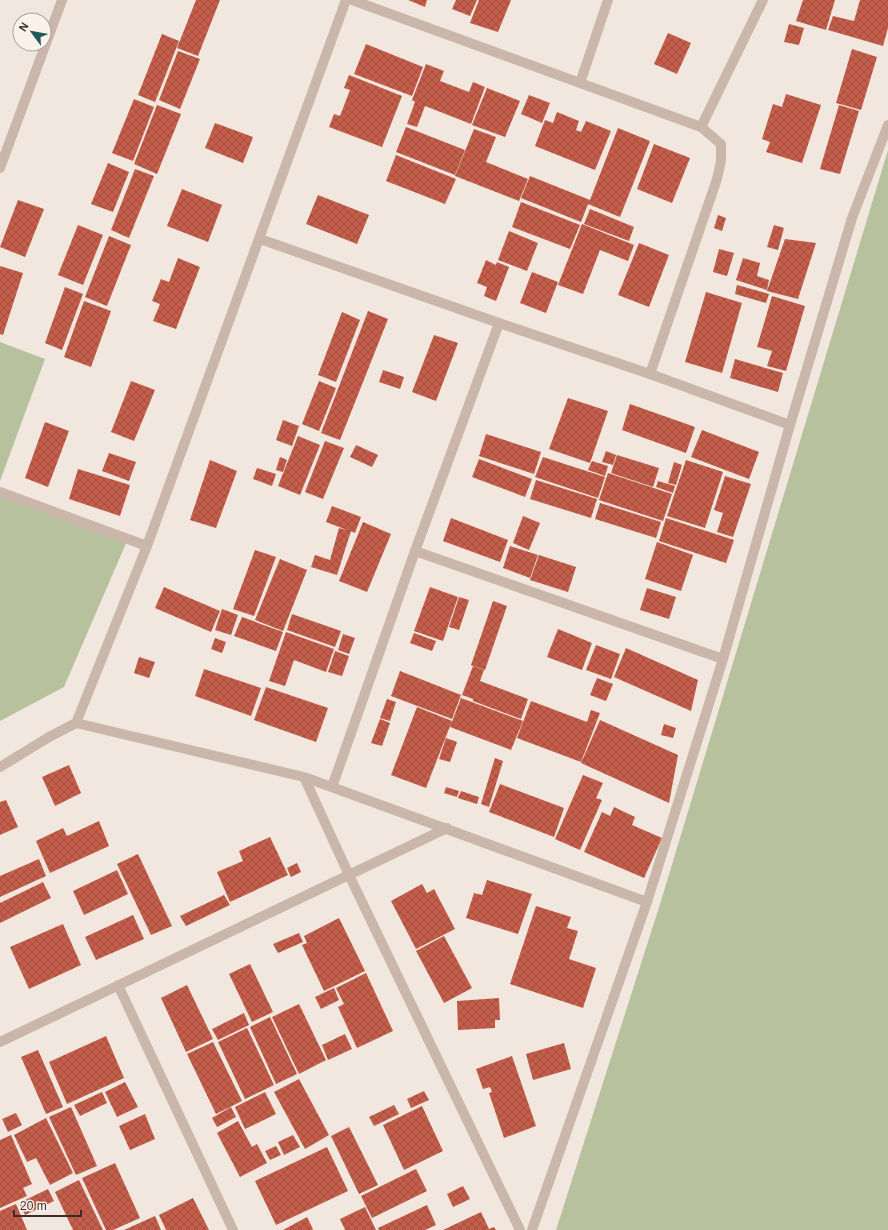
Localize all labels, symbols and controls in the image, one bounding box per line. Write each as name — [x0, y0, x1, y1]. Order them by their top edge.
north arrow — [12, 12, 52, 52]
text: N — [16, 20, 31, 33]
scale bar — [14, 1192, 81, 1218]
text: 20 m — [20, 1199, 47, 1213]

